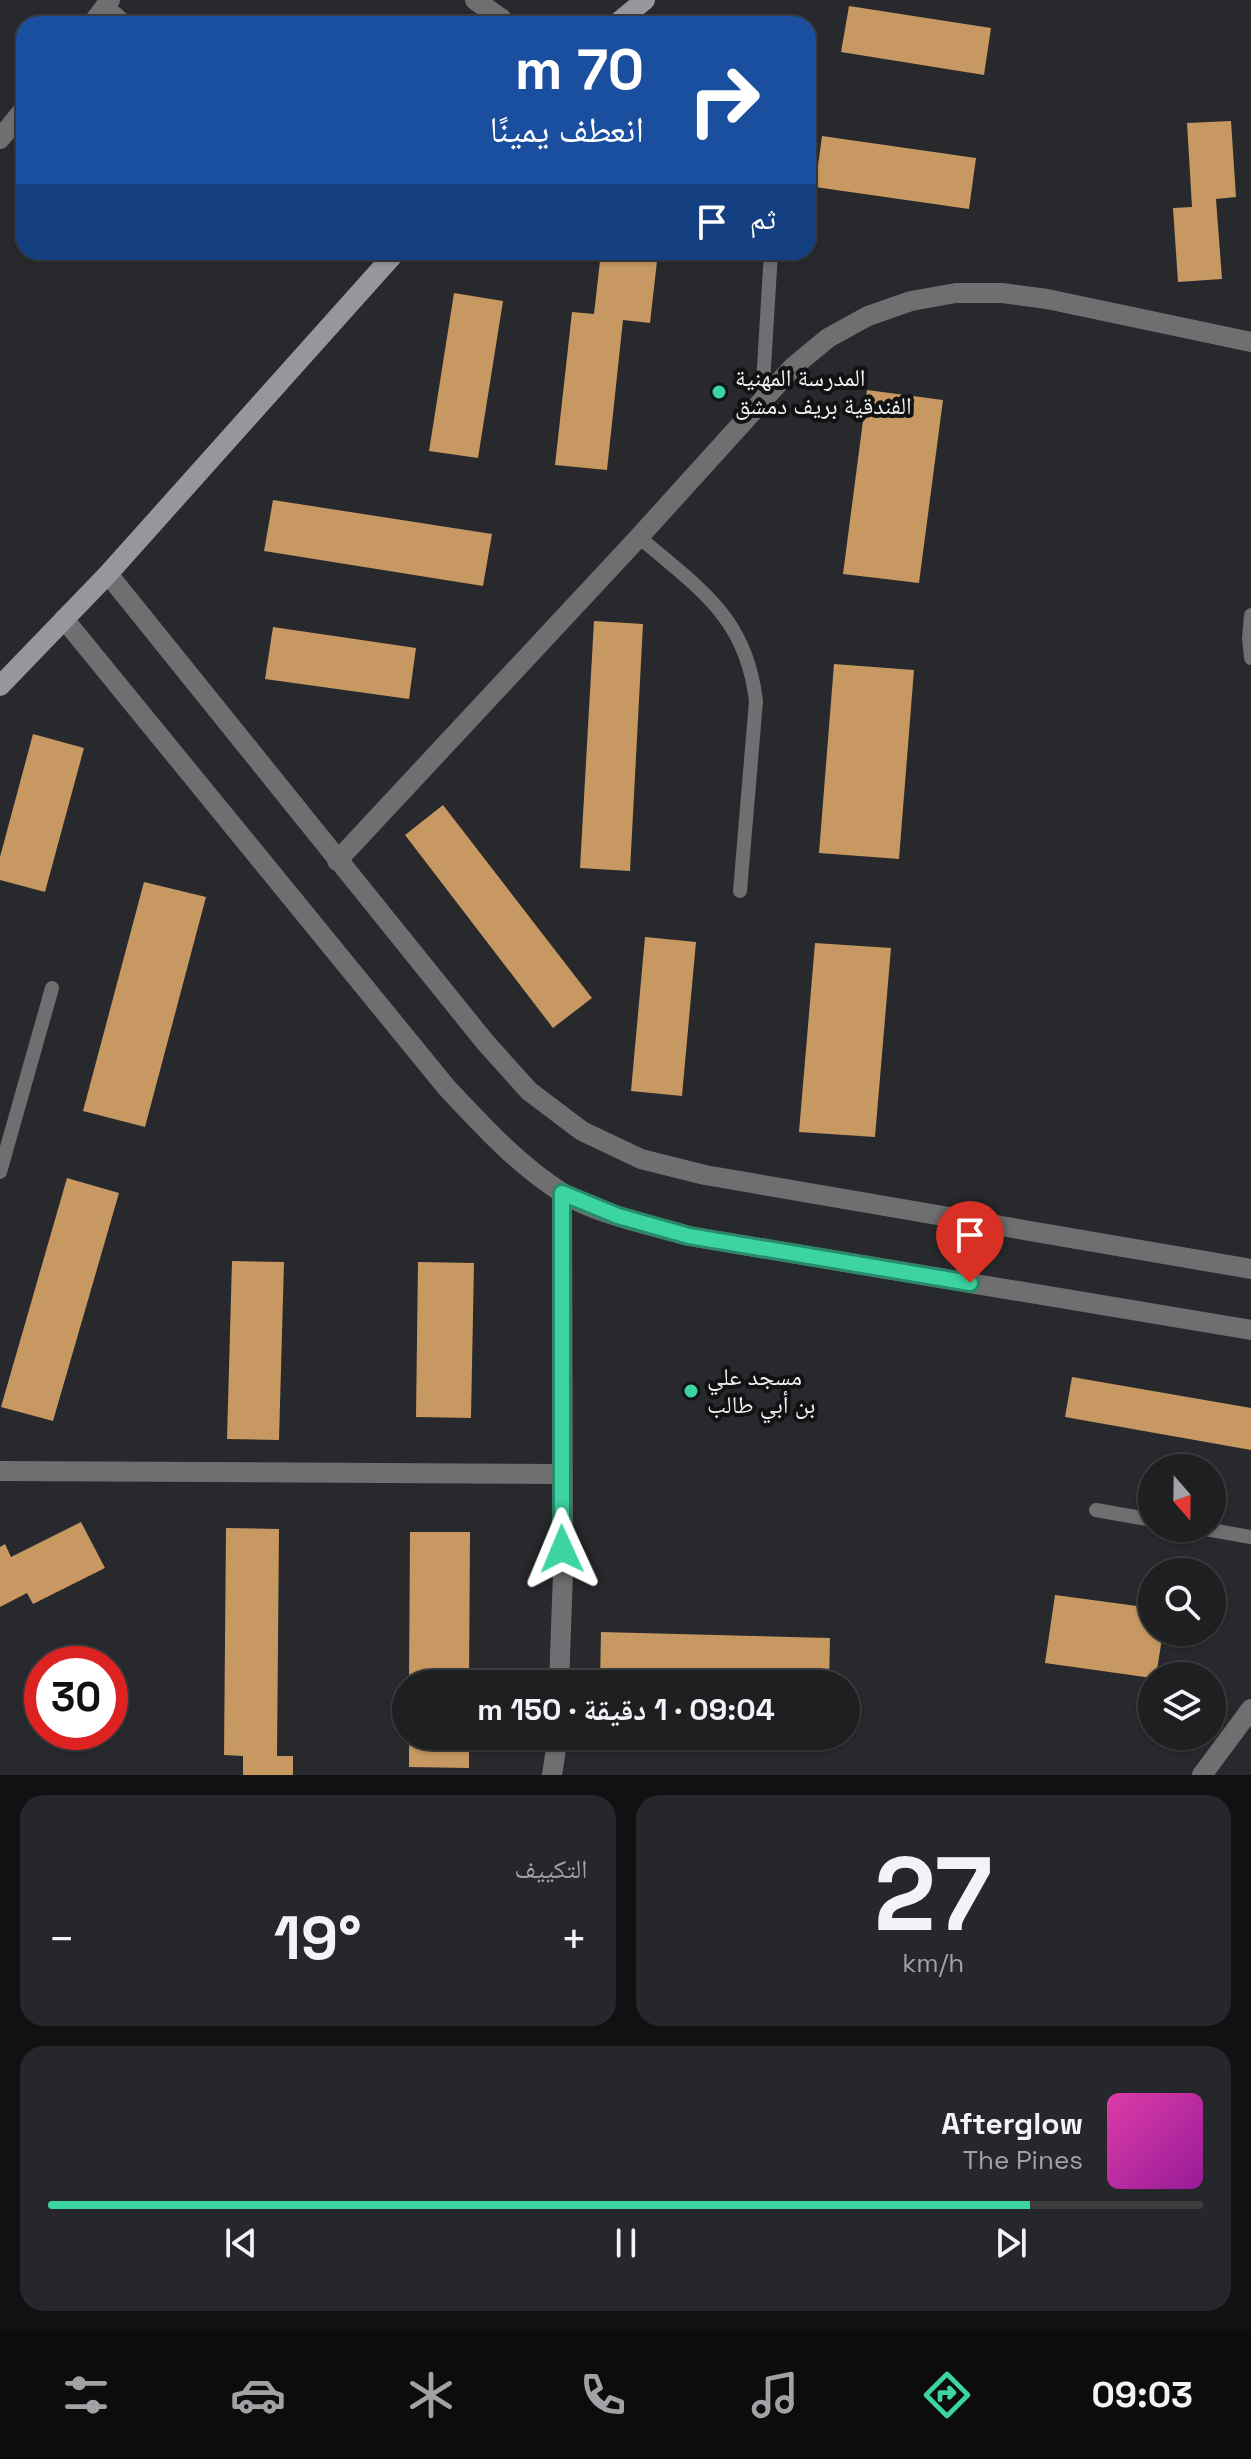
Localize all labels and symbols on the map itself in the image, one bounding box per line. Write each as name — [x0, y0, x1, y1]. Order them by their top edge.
place label: المدرسة المهنية الفندقية بريف دمشق — [735, 362, 912, 421]
marker: المدرسة المهنية الفندقية بريف دمشق — [710, 383, 728, 401]
pin — [936, 1201, 1004, 1283]
place label: مسجد علي بن أبي طالب — [707, 1361, 815, 1424]
marker: مسجد علي بن أبي طالب — [682, 1382, 700, 1400]
north arrow — [1138, 1454, 1226, 1542]
position arrow — [520, 1507, 604, 1591]
speed limit sign: 30 — [24, 1646, 128, 1750]

